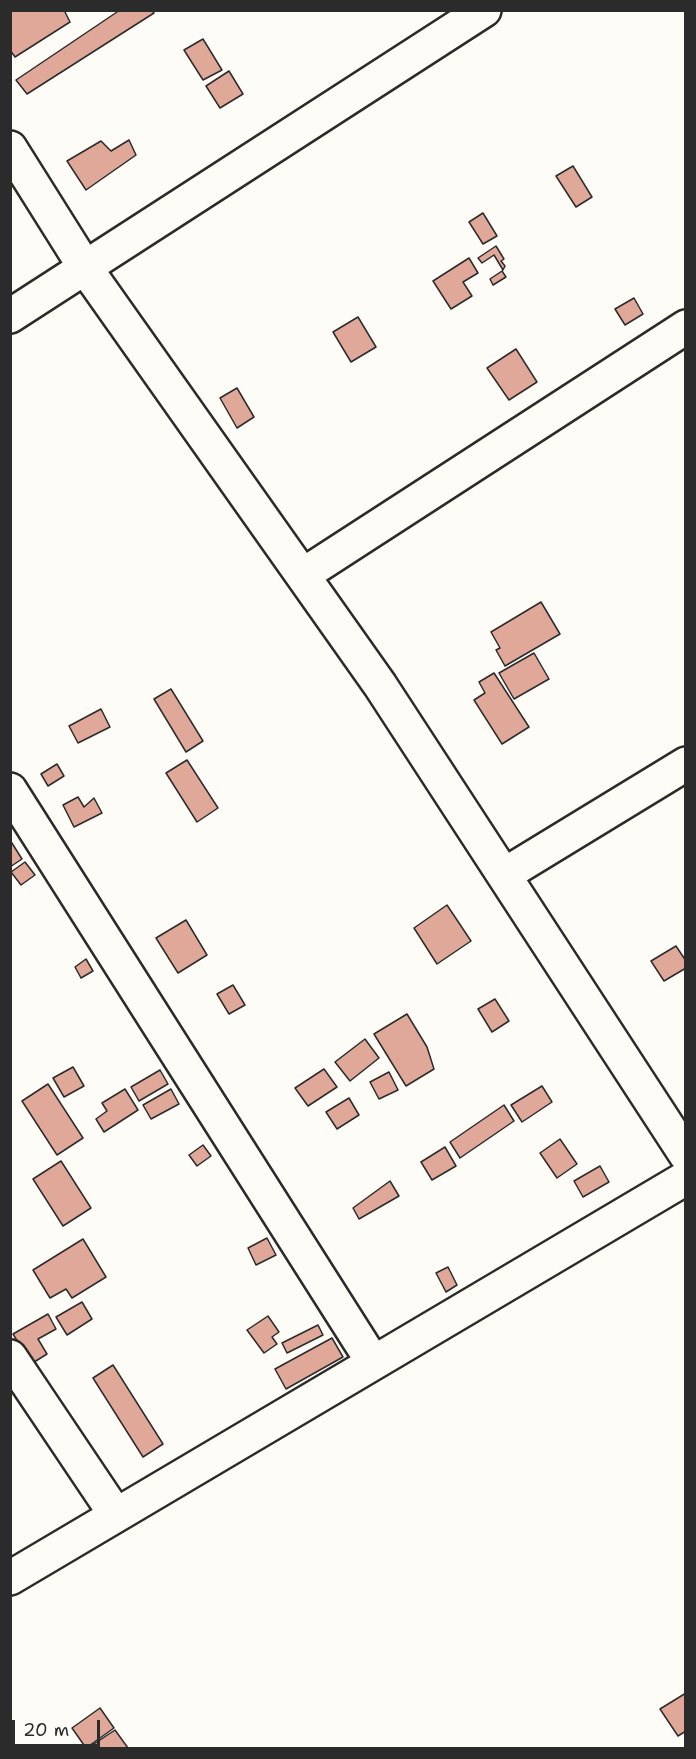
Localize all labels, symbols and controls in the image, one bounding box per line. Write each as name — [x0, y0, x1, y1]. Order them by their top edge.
scale bar — [15, 1708, 104, 1746]
text: 20 m — [23, 1718, 69, 1742]

